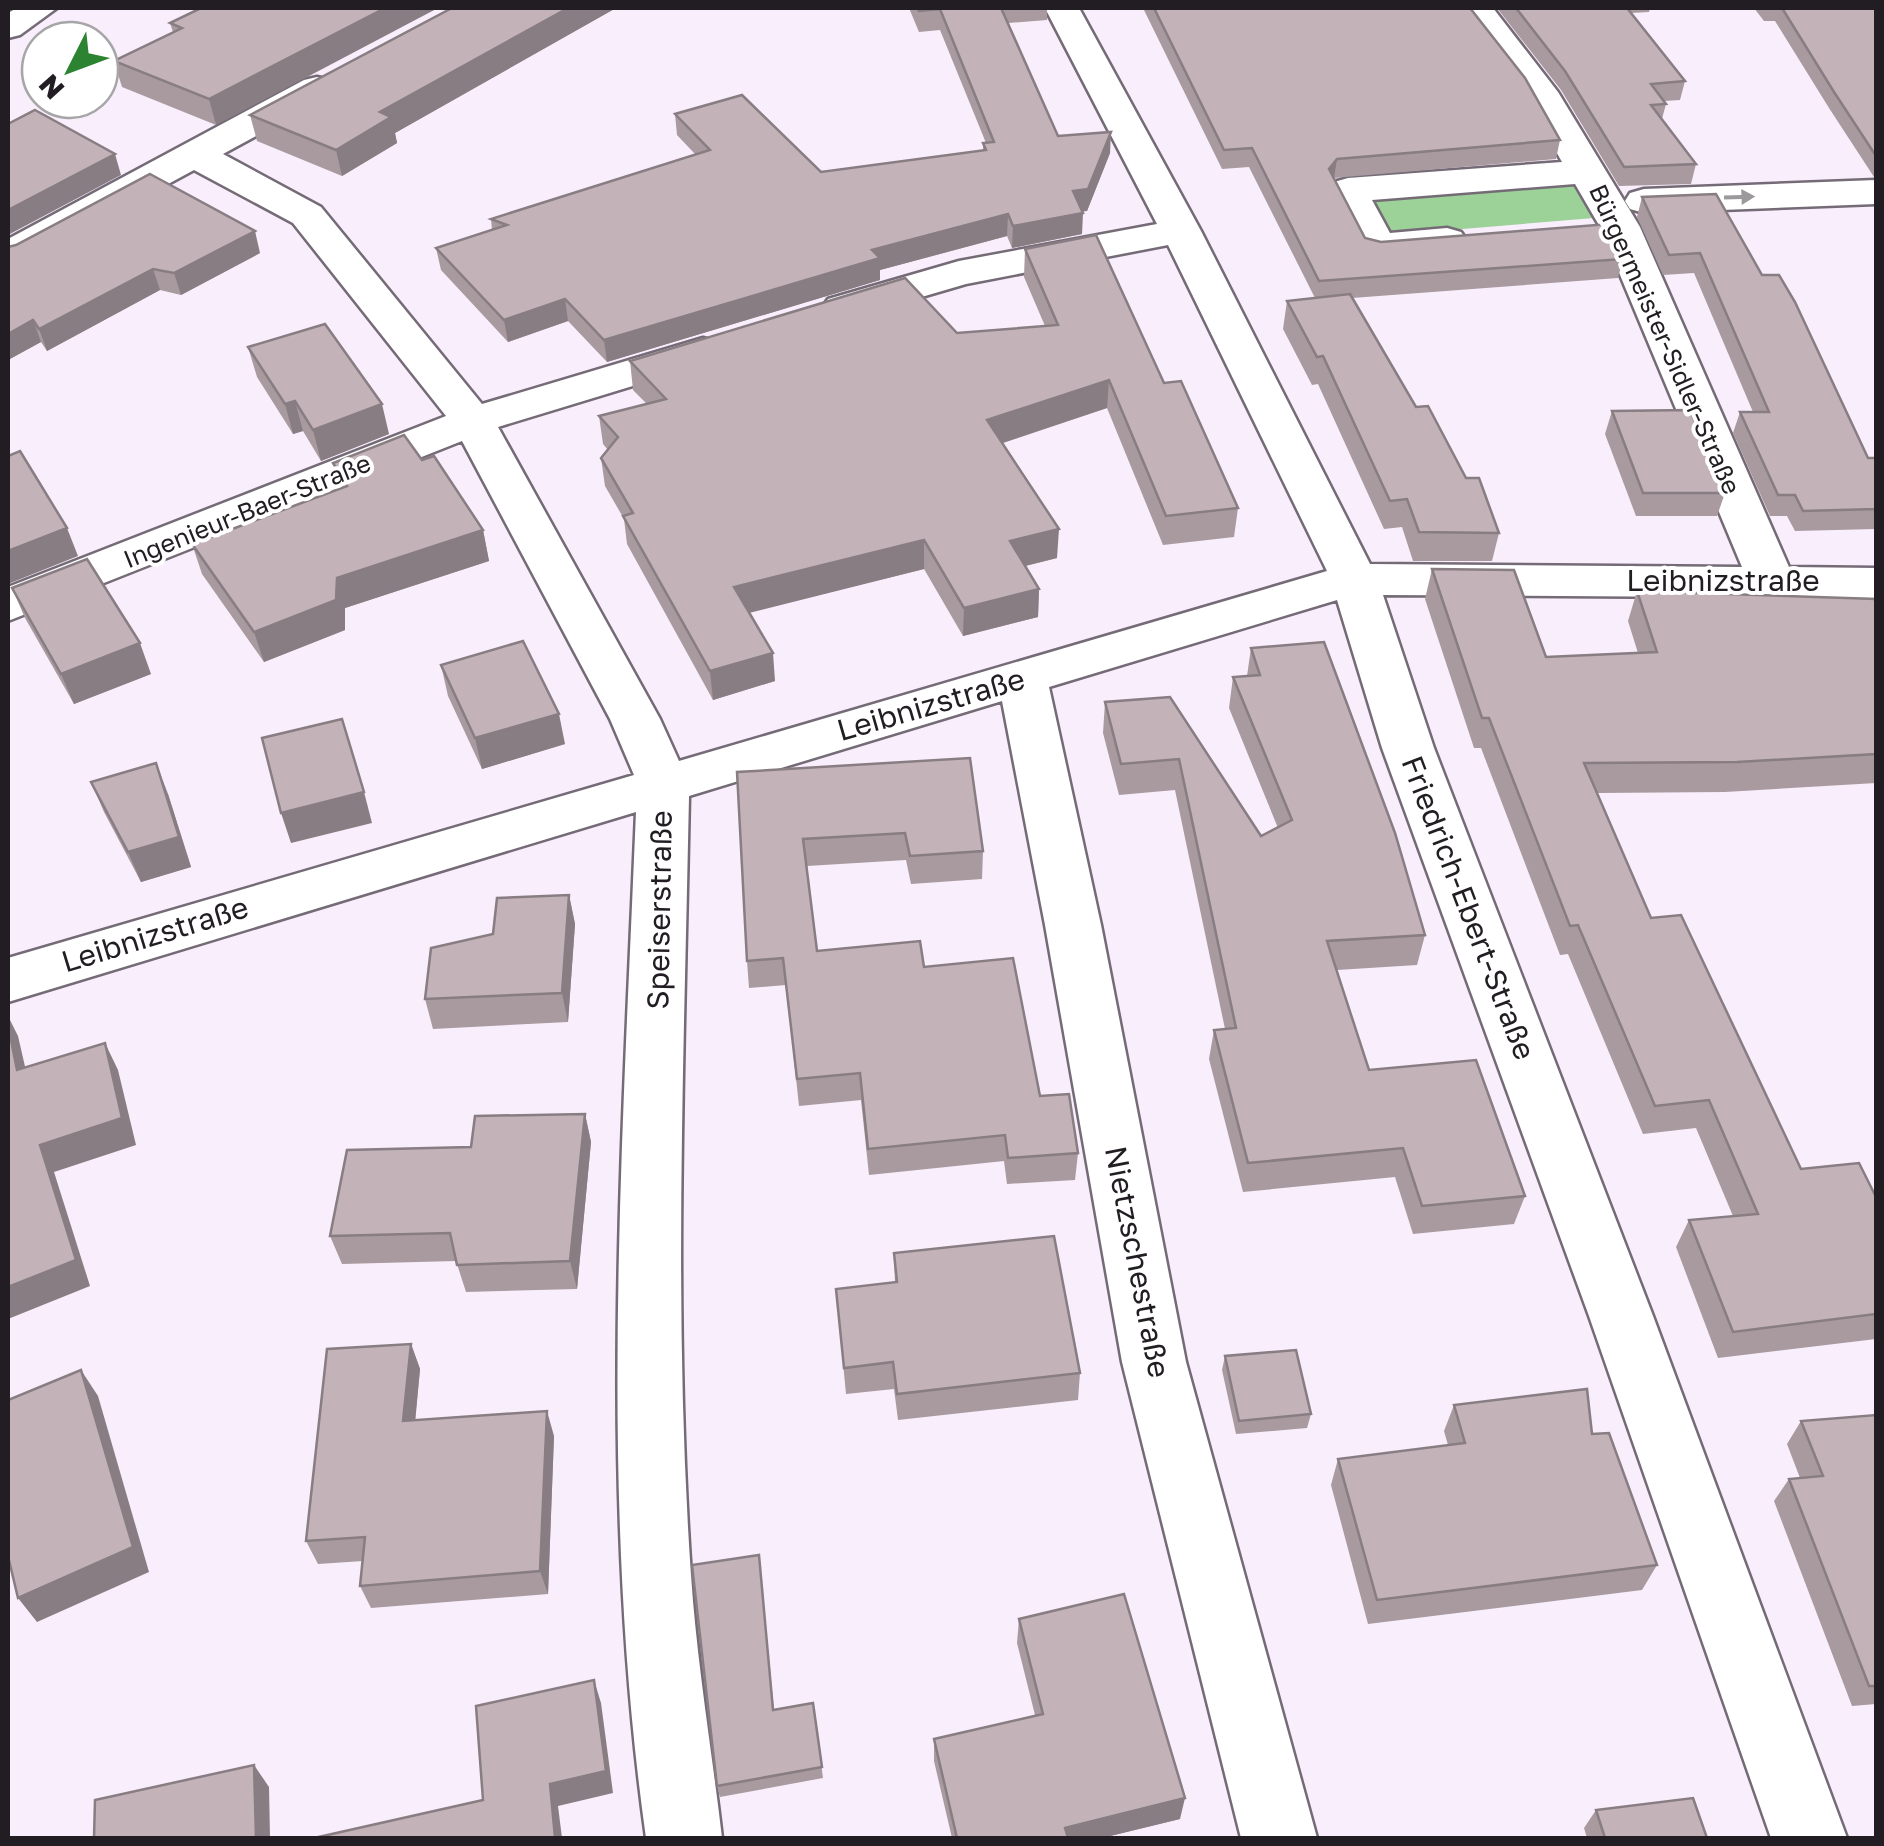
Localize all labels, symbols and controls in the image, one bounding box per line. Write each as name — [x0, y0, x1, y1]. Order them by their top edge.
north arrow — [20, 20, 120, 120]
text: N — [32, 68, 70, 106]
street label: Bürgermeister-Sidler-Straße — [1583, 179, 1748, 499]
one-way arrow — [1723, 188, 1755, 204]
street label: Ingenieur-Baer-Straße — [119, 447, 375, 574]
street label: Leibnizstraße — [1626, 562, 1820, 598]
street label: Leibnizstraße — [833, 660, 1029, 748]
street label: Friedrich-Ebert-Straße — [1394, 751, 1544, 1065]
street label: Speiserstraße — [639, 810, 679, 1010]
street label: Leibnizstraße — [57, 889, 253, 980]
street label: Nietzschestraße — [1098, 1143, 1178, 1381]

